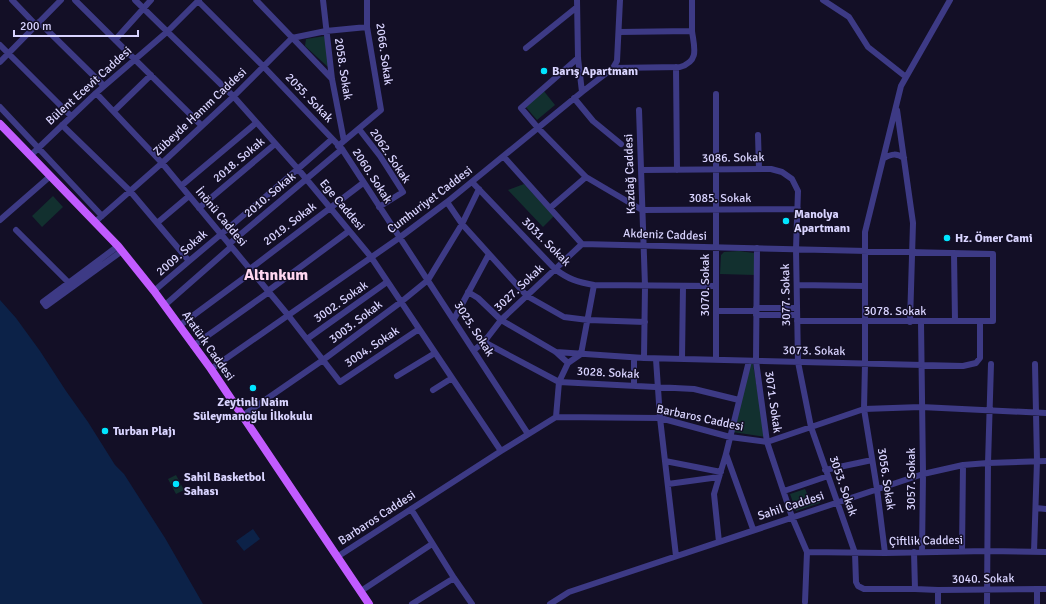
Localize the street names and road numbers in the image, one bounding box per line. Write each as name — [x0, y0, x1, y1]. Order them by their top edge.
street label: 2066. Sokak — [372, 22, 396, 86]
street label: 2058. Sokak — [331, 37, 355, 101]
street label: Bülent Ecevit Caddesi — [43, 43, 135, 129]
street label: Zübeyde Hanım Caddesi — [150, 65, 250, 159]
street label: 2055. Sokak — [282, 70, 336, 126]
street label: 2062. Sokak — [366, 126, 414, 186]
street label: 2018. Sokak — [210, 134, 268, 186]
street label: Kazdağ Caddesi — [621, 134, 639, 214]
street label: 2060. Sokak — [349, 146, 395, 206]
street label: 3086. Sokak — [701, 150, 765, 166]
street label: Cumhuriyet Caddesi — [384, 163, 476, 237]
street label: 2010. Sokak — [241, 169, 299, 221]
street label: Ege Caddesi — [316, 176, 368, 234]
street label: İnönü Caddesi — [192, 184, 250, 250]
street label: 3085. Sokak — [689, 191, 751, 206]
street label: 2019. Sokak — [260, 199, 320, 249]
street label: 3031. Sokak — [519, 215, 573, 269]
street label: Akdeniz Caddesi — [623, 226, 707, 244]
street label: 2009. Sokak — [153, 227, 211, 279]
street label: 3070. Sokak — [698, 254, 713, 316]
street label: 3027. Sokak — [491, 261, 547, 315]
street label: 3077. Sokak — [778, 263, 794, 327]
street label: 3002. Sokak — [311, 278, 371, 326]
street label: 3003. Sokak — [326, 297, 386, 347]
street label: 3025. Sokak — [451, 299, 497, 359]
street label: 3078. Sokak — [864, 304, 926, 319]
street label: Atatürk Caddesi — [178, 308, 238, 384]
street label: 3004. Sokak — [342, 323, 402, 371]
street label: 3073. Sokak — [782, 343, 846, 359]
street label: 3028. Sokak — [576, 364, 640, 382]
street label: 3071. Sokak — [761, 370, 785, 434]
street label: Barbaros Caddesi — [655, 401, 745, 435]
street label: 3056. Sokak — [874, 447, 898, 511]
street label: 3057. Sokak — [904, 448, 919, 510]
street label: 3053. Sokak — [826, 454, 860, 518]
street label: Barbaros Caddesi — [336, 487, 418, 549]
street label: Sahil Caddesi — [756, 488, 826, 524]
street label: Çiftlik Caddesi — [889, 533, 963, 549]
street label: 3040. Sokak — [951, 571, 1015, 587]

